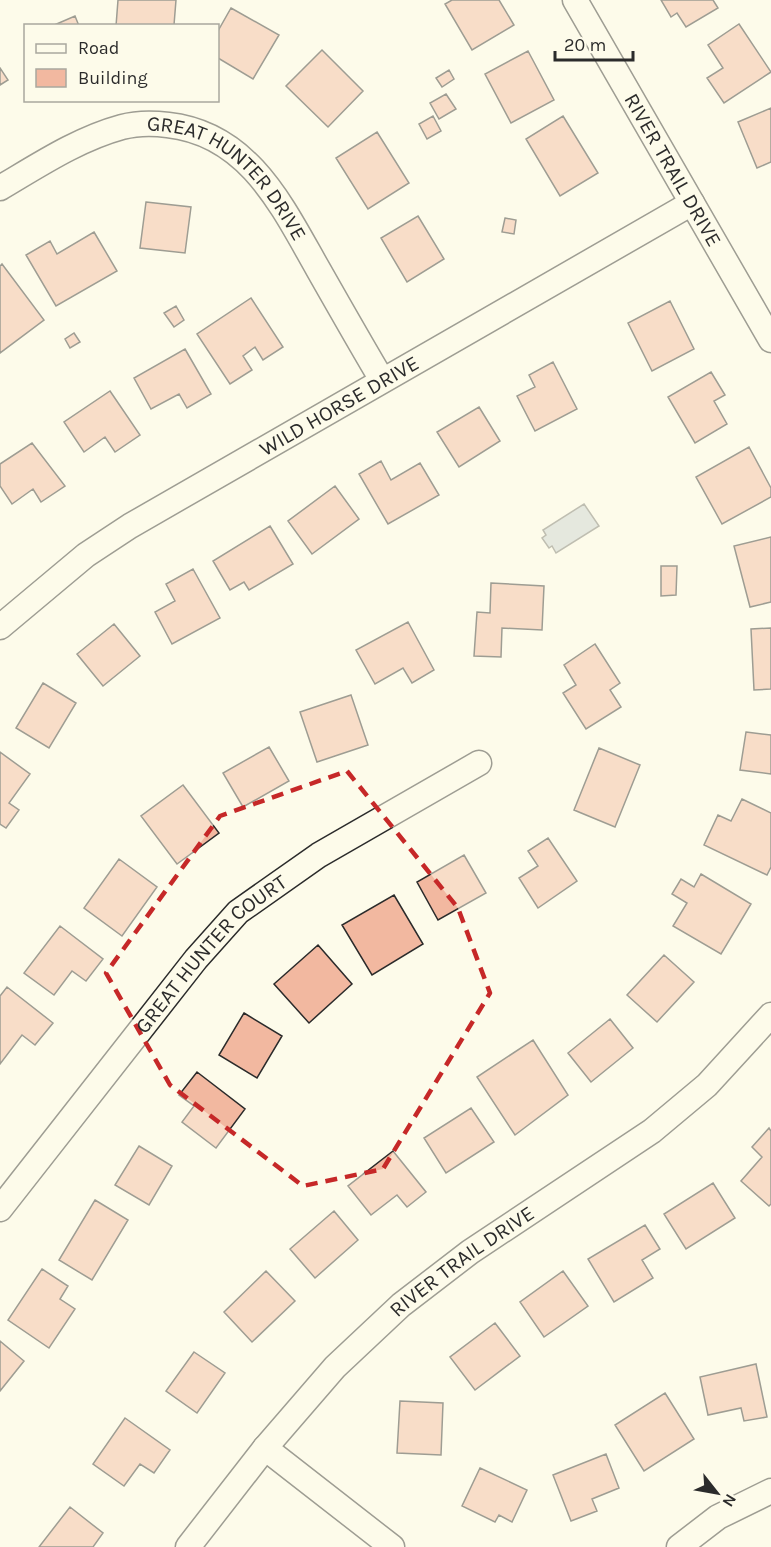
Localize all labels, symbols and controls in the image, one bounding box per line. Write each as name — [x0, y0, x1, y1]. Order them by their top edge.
legend — [24, 24, 219, 102]
scale bar — [555, 24, 633, 62]
text: 20 m — [564, 34, 606, 56]
text: Road — [78, 37, 119, 59]
text: Building — [78, 67, 148, 89]
street label: RIVER TRAIL DRIVE — [619, 89, 726, 251]
street label: GREAT HUNTER DRIVE — [147, 112, 311, 245]
street label: WILD HORSE DRIVE — [255, 351, 423, 461]
street label: GREAT HUNTER COURT — [130, 869, 292, 1038]
street label: RIVER TRAIL DRIVE — [384, 1201, 539, 1322]
north arrow — [687, 1463, 747, 1523]
text: N — [718, 1491, 741, 1510]

